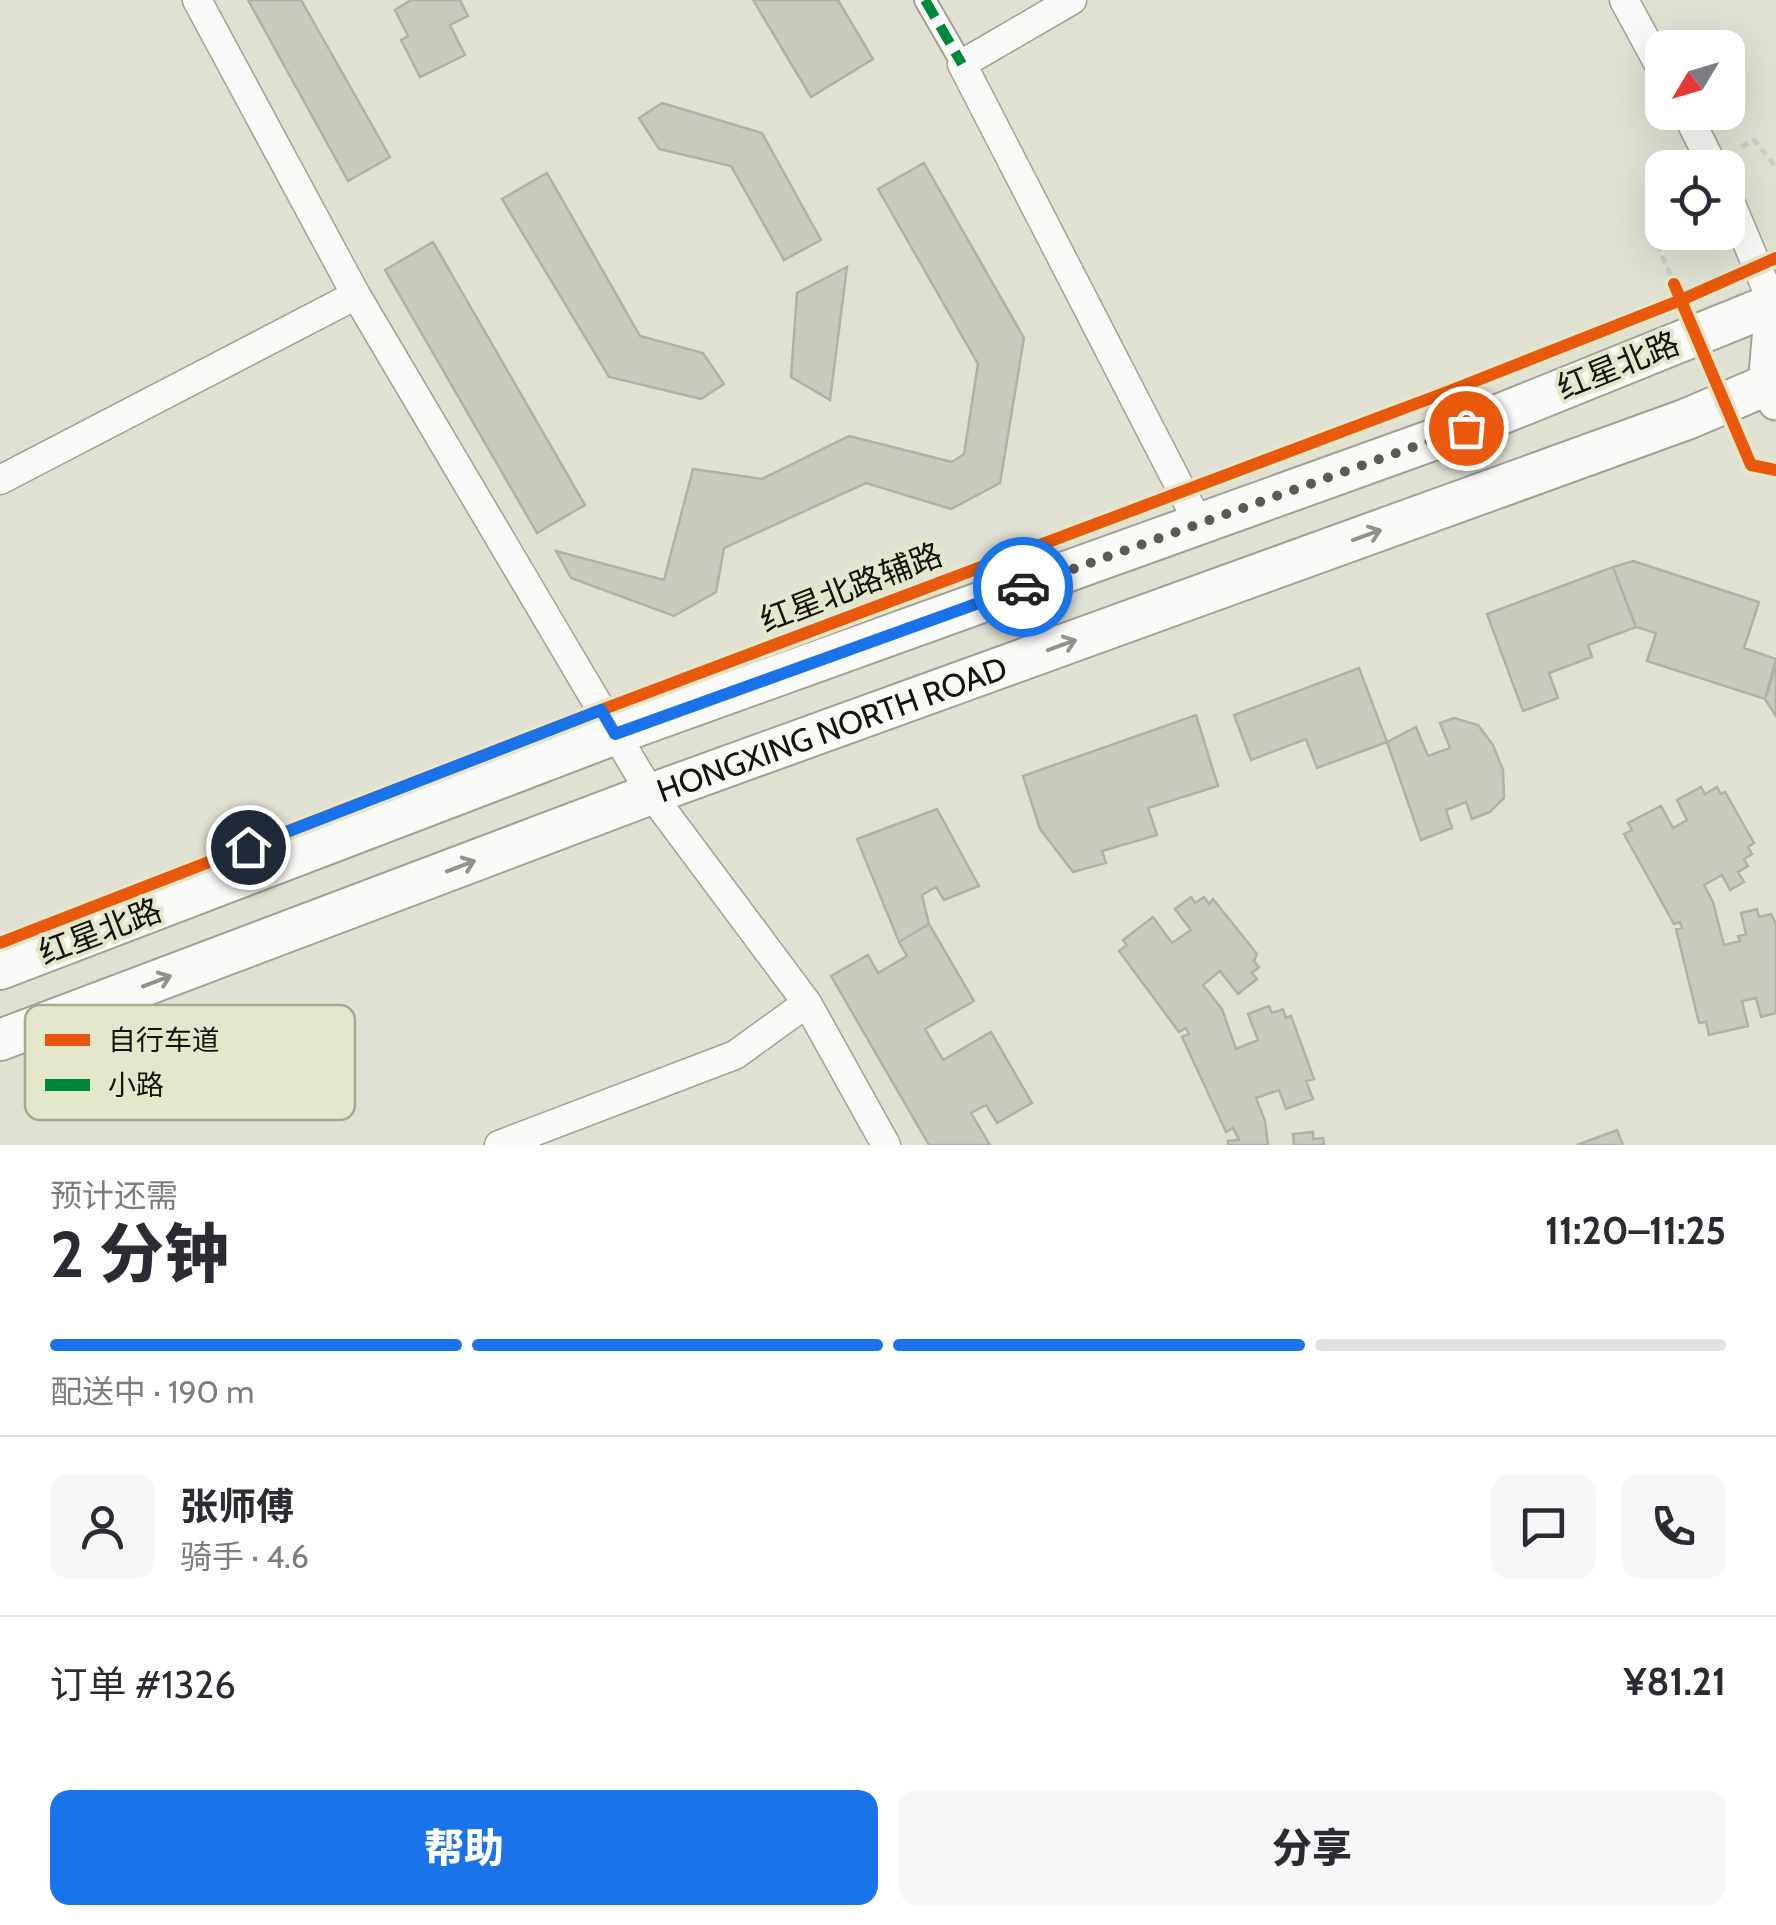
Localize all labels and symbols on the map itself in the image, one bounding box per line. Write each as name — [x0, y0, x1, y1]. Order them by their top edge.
north arrow — [1645, 30, 1745, 130]
street label: 红星北路 — [1551, 323, 1685, 407]
pin — [1424, 386, 1509, 471]
one-way arrow — [1351, 525, 1382, 543]
street label: 红星北路辅路 — [754, 534, 948, 640]
courier — [973, 537, 1073, 637]
one-way arrow — [1045, 635, 1077, 653]
street label: HONGXING NORTH ROAD — [651, 647, 1012, 810]
pin — [206, 805, 291, 890]
one-way arrow — [444, 856, 475, 874]
street label: 红星北路 — [33, 890, 167, 972]
one-way arrow — [140, 971, 171, 989]
legend — [25, 1005, 355, 1120]
text: 自行车道 — [108, 1023, 220, 1057]
text: 小路 — [108, 1068, 164, 1102]

